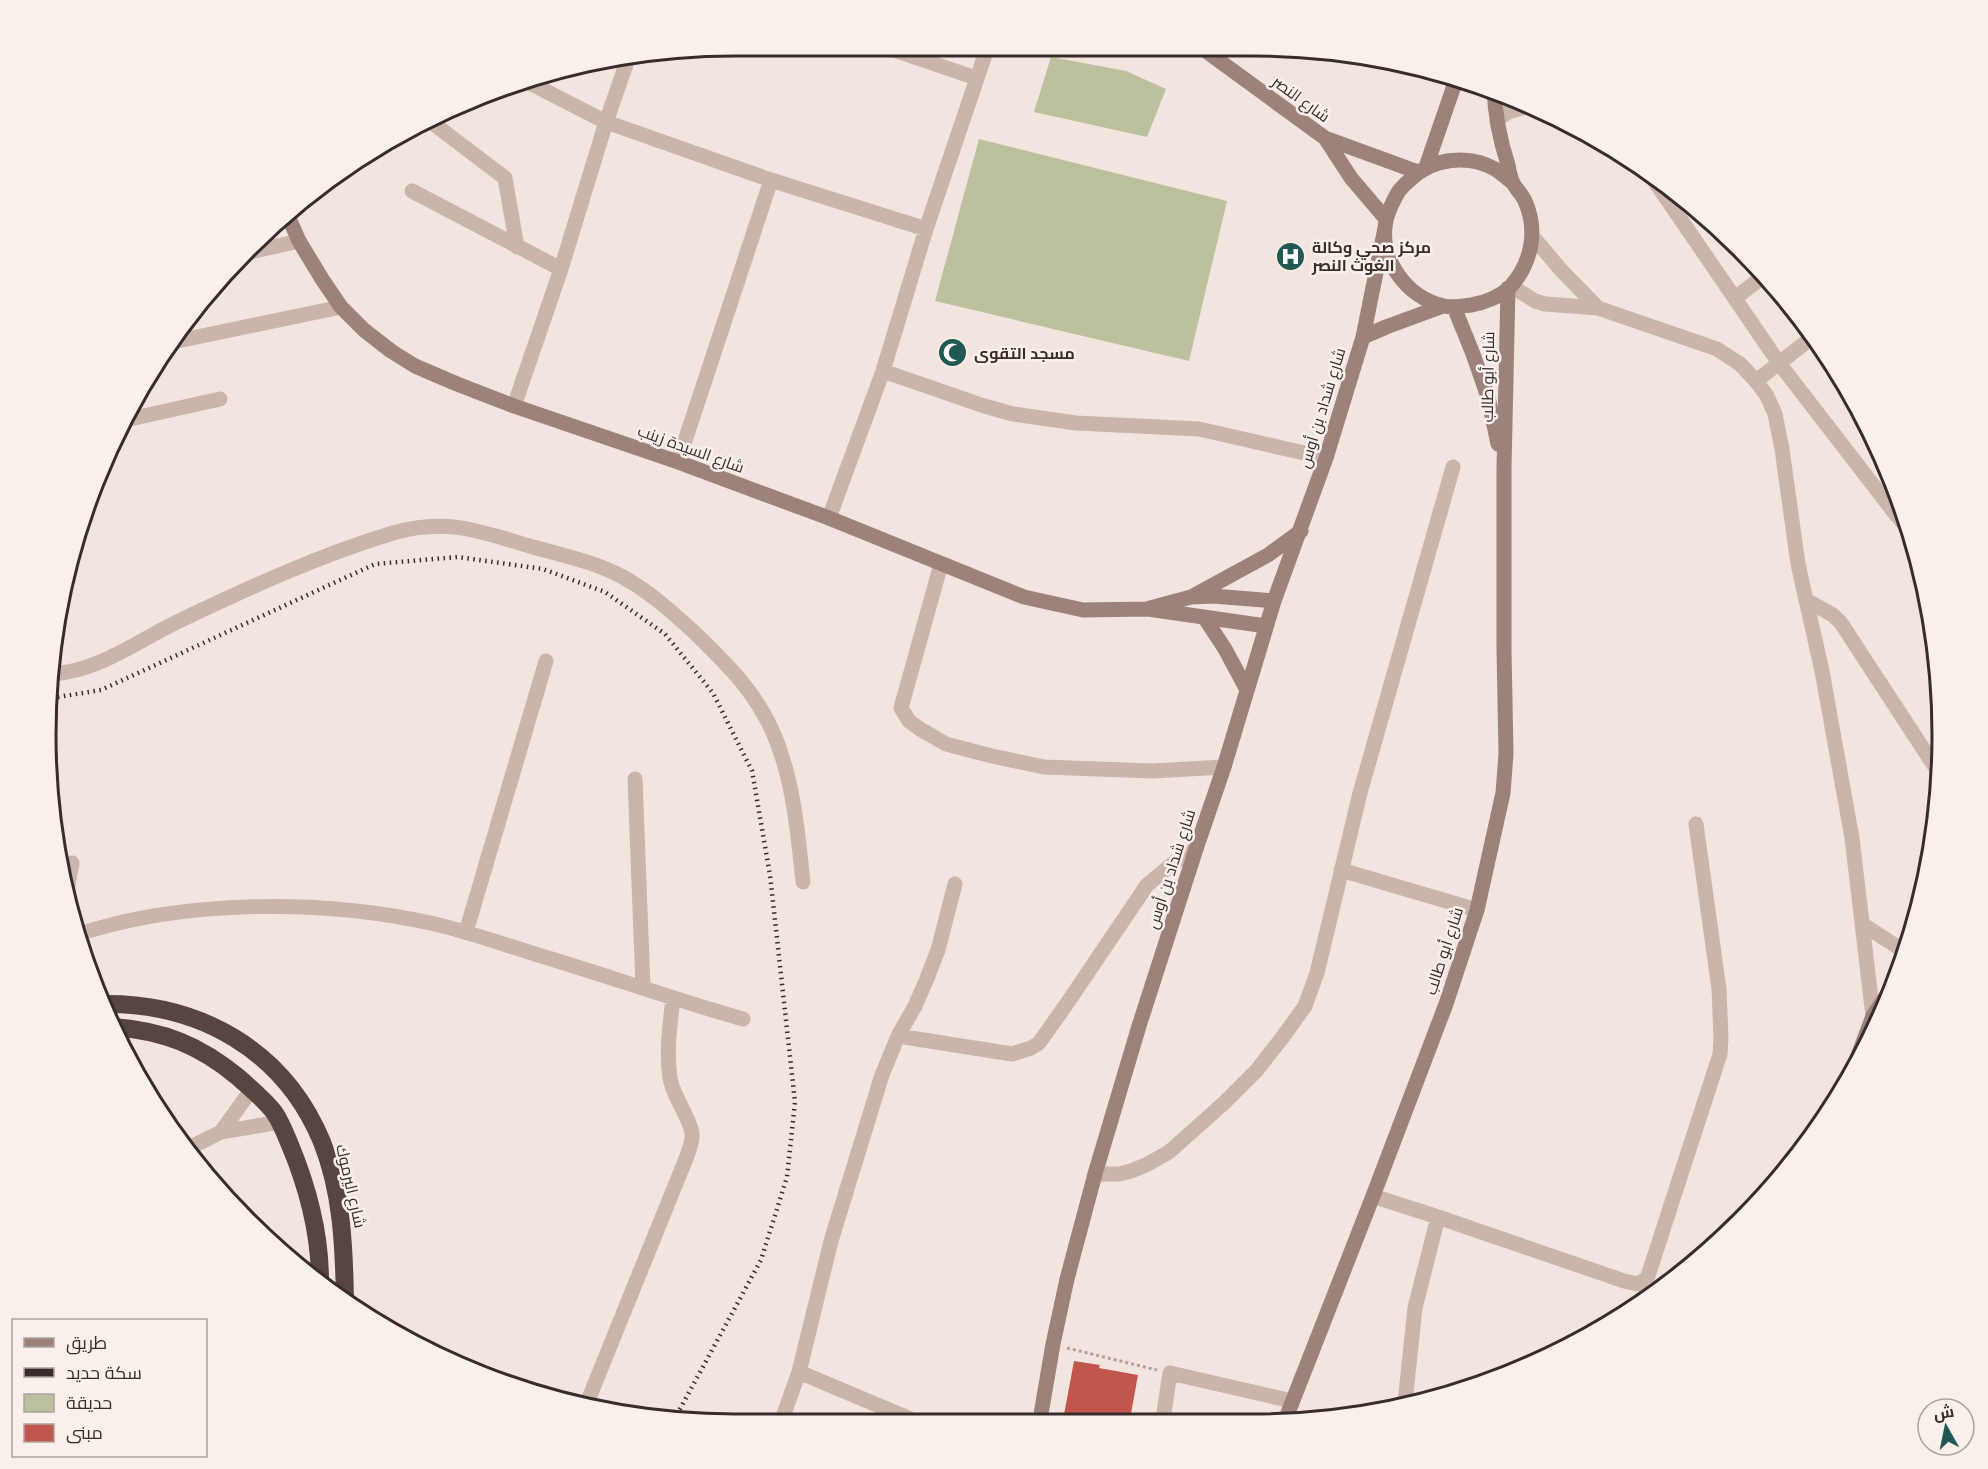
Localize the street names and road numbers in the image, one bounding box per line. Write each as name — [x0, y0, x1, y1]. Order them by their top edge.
street label: شارع النصر — [1267, 71, 1333, 128]
street label: شارع أبو طالب — [1478, 331, 1500, 423]
street label: شارع شداد بن أوس — [1295, 345, 1351, 471]
street label: شارع السيدة زينب — [635, 421, 747, 479]
street label: شارع شداد بن أوس — [1143, 807, 1201, 932]
street label: شارع أبو طالب — [1421, 905, 1469, 998]
street label: شارع اليرموك — [330, 1142, 370, 1230]

